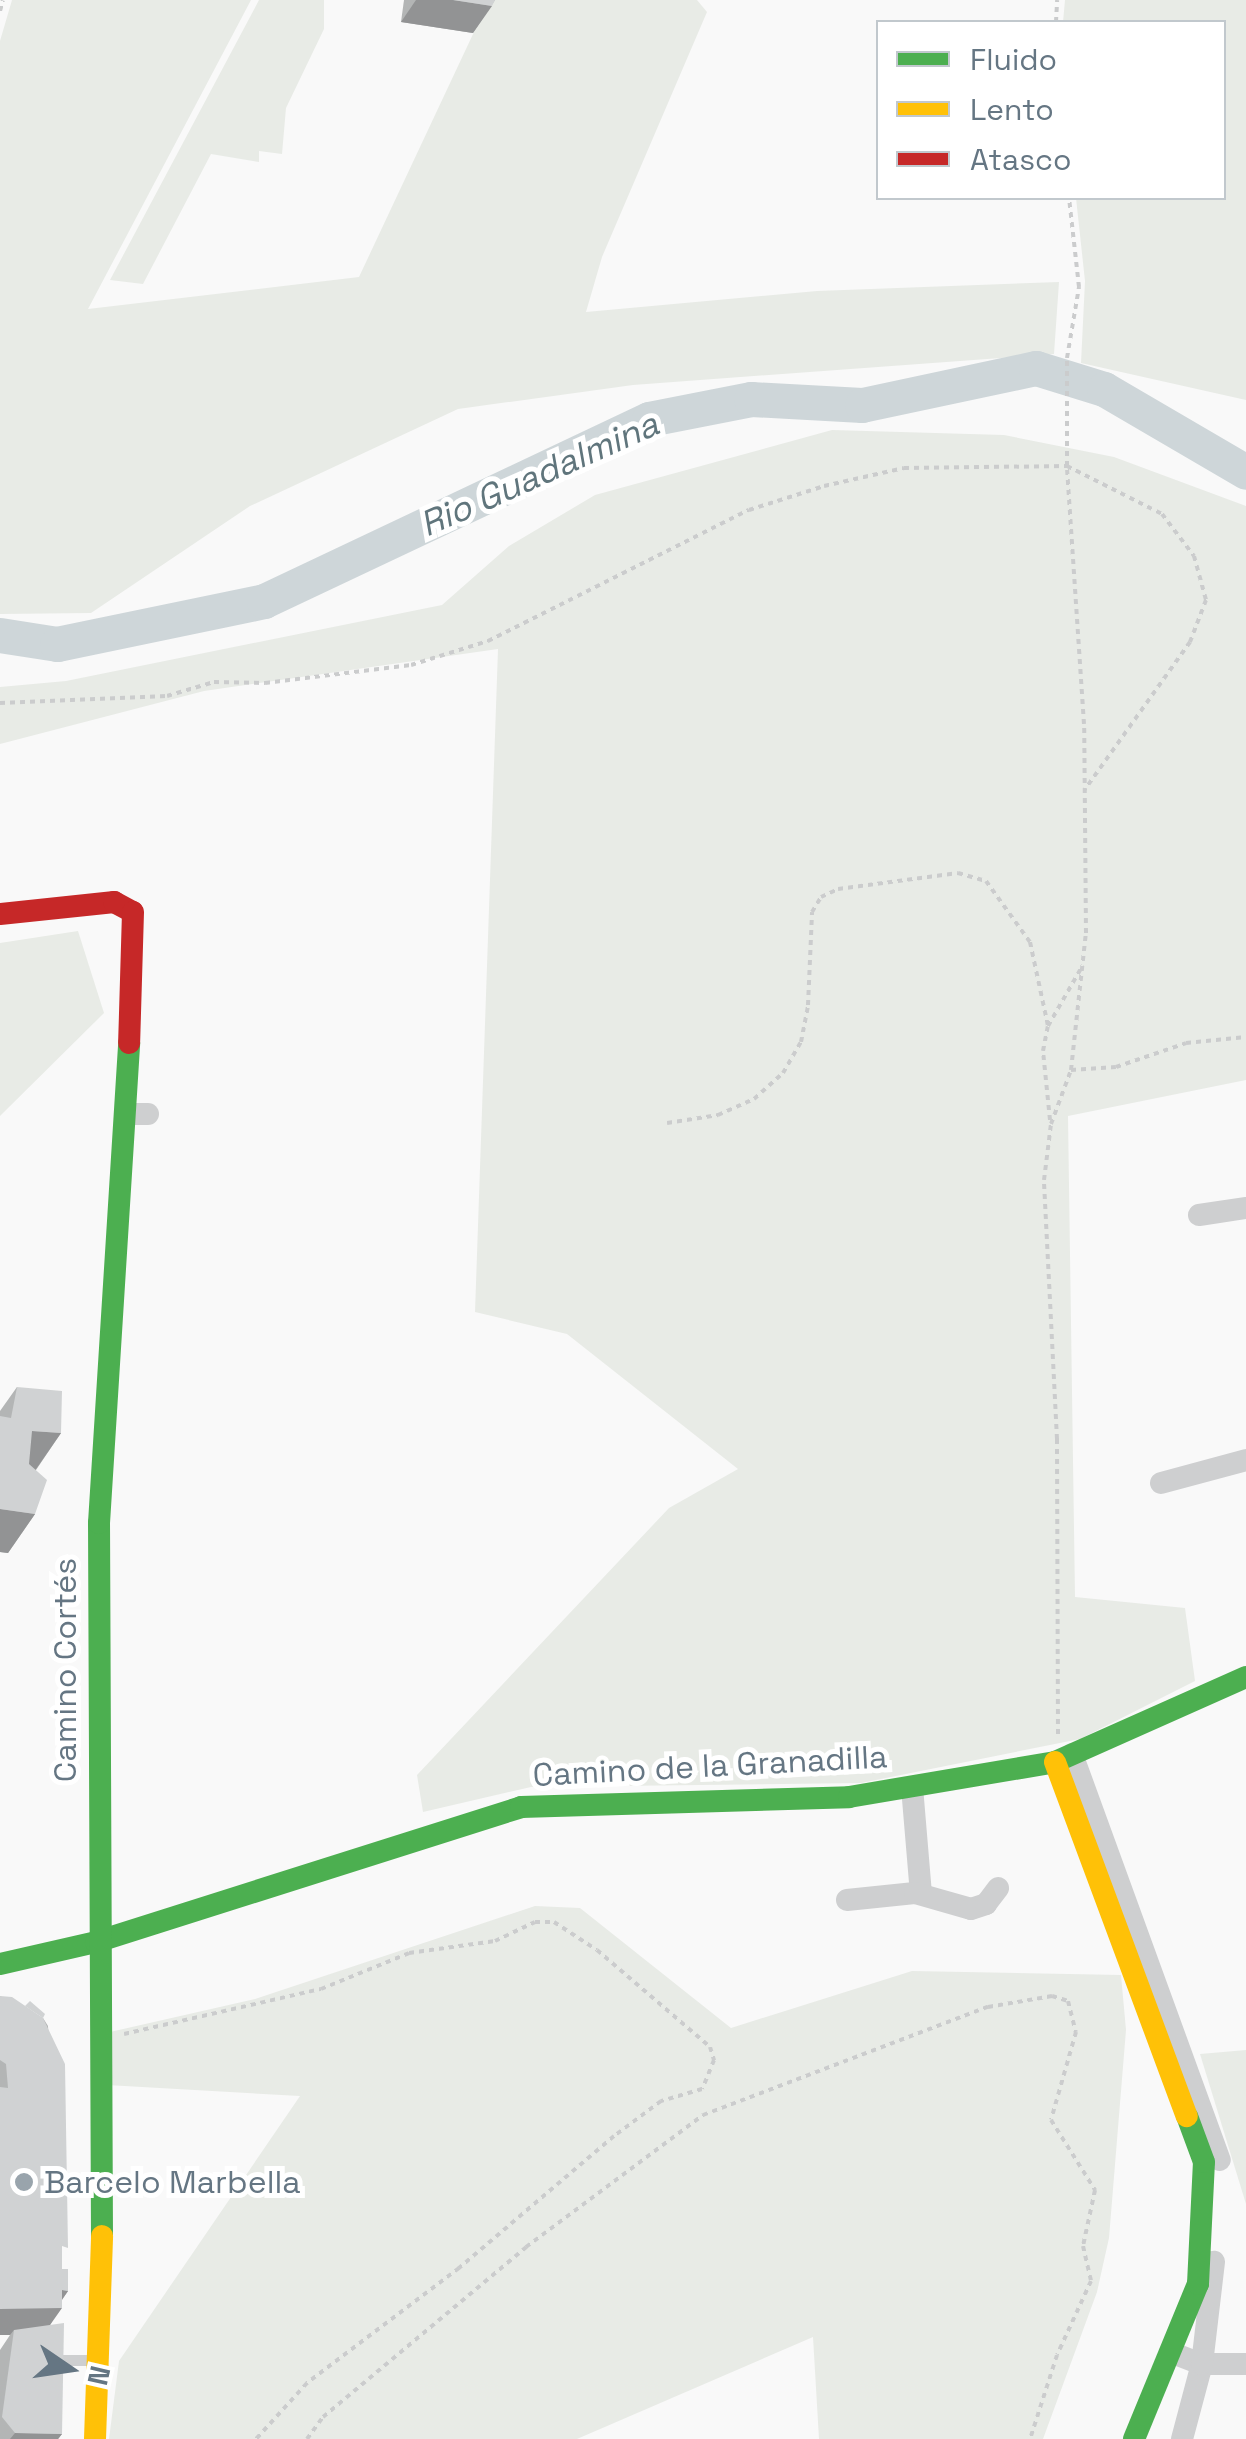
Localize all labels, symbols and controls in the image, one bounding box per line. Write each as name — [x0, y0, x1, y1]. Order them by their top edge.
legend — [876, 20, 1226, 200]
text: Fluido — [970, 40, 1057, 79]
text: Lento — [970, 90, 1054, 129]
text: Atasco — [970, 140, 1071, 179]
water label: Rio Guadalmina — [413, 403, 665, 545]
street label: Camino Cortés — [46, 1558, 84, 1782]
street label: Camino de la Granadilla — [532, 1738, 888, 1794]
place label: Barcelo Marbella — [44, 2163, 301, 2201]
marker: Barcelo Marbella — [13, 2171, 35, 2193]
north arrow — [20, 2319, 120, 2419]
text: N — [80, 2363, 119, 2389]

